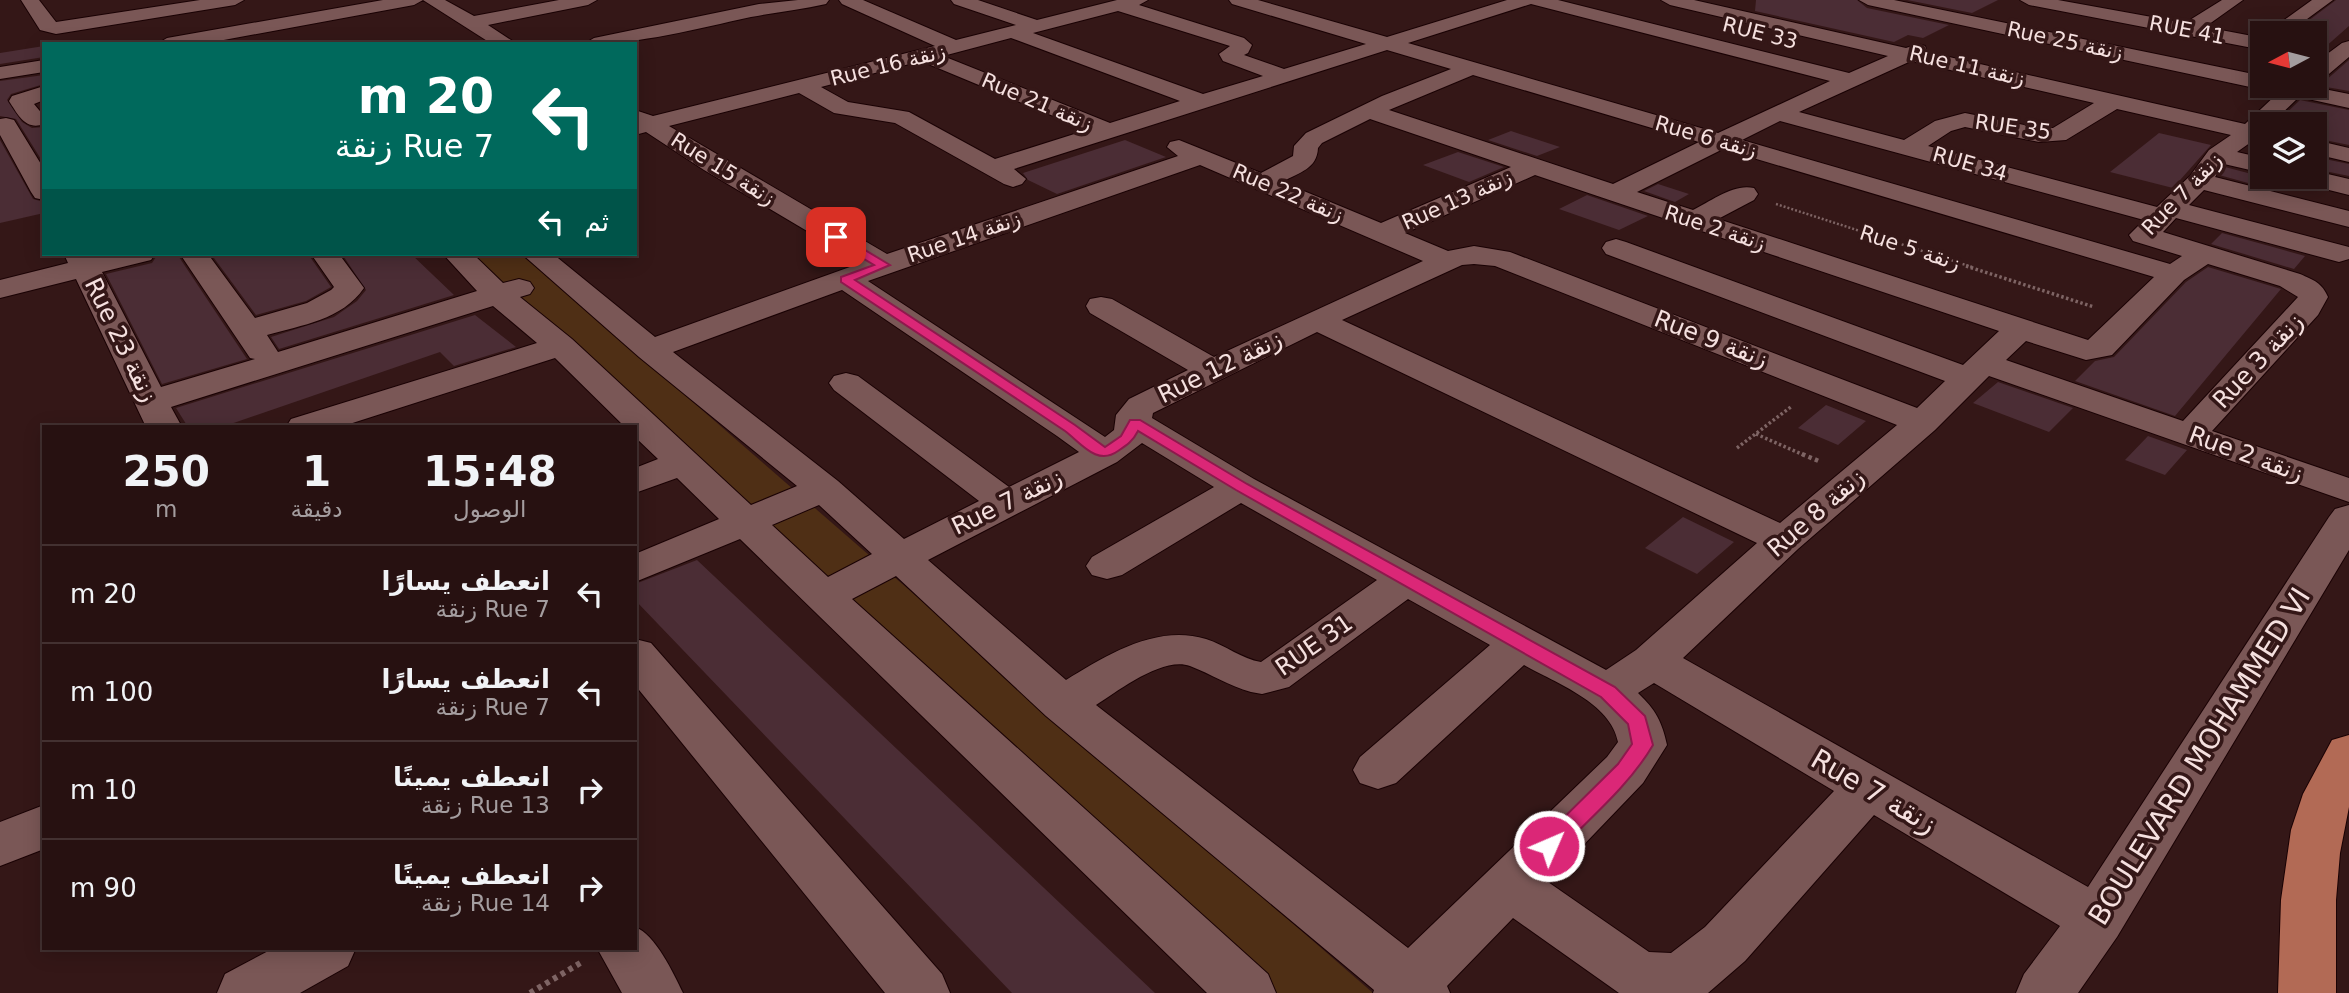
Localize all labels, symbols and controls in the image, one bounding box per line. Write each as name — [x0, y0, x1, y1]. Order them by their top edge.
street label: RUE 41 — [2147, 11, 2227, 49]
street label: RUE 33 — [1720, 12, 1800, 54]
street label: Rue 25 زنقة — [2005, 17, 2125, 65]
north arrow — [2250, 21, 2328, 98]
map controls — [2250, 21, 2327, 189]
street label: Rue 16 زنقة — [828, 39, 948, 91]
street label: Rue 11 زنقة — [1907, 41, 2027, 91]
text: 20 m — [358, 68, 494, 125]
street label: Rue 21 زنقة — [978, 68, 1096, 136]
icon: left — [518, 70, 609, 161]
street label: RUE 35 — [1973, 110, 2053, 144]
street label: Rue 6 زنقة — [1652, 111, 1760, 163]
button: layers — [2250, 112, 2327, 189]
text: Rue 7 زنقة — [335, 127, 494, 165]
street label: Rue 15 زنقة — [667, 128, 779, 210]
street label: RUE 34 — [1930, 142, 2010, 186]
street label: Rue 7 زنقة — [2137, 148, 2227, 240]
street label: Rue 22 زنقة — [1229, 159, 1347, 227]
street label: Rue 13 زنقة — [1398, 165, 1516, 235]
street label: Rue 2 زنقة — [1662, 200, 1768, 256]
icon: left — [532, 203, 570, 241]
street label: Rue 14 زنقة — [904, 206, 1024, 268]
text: ثم — [584, 207, 609, 237]
pin — [806, 207, 866, 267]
icon: arrive — [817, 218, 855, 256]
street label: Rue 5 زنقة — [1857, 220, 1963, 276]
street label: Rue 23 زنقة — [79, 273, 163, 407]
street label: Rue 9 زنقة — [1650, 305, 1772, 373]
street label: Rue 3 زنقة — [2207, 308, 2309, 414]
street label: Rue 12 زنقة — [1153, 325, 1287, 409]
street label: Rue 2 زنقة — [2185, 420, 2307, 488]
text: 250 — [122, 447, 210, 496]
text: 1 — [302, 447, 331, 496]
text: 15:48 — [423, 447, 557, 496]
street label: Rue 7 زنقة — [947, 463, 1067, 541]
street label: Rue 8 زنقة — [1762, 463, 1870, 563]
text: m — [155, 496, 177, 522]
text: دقيقة — [290, 496, 343, 522]
text: الوصول — [453, 496, 526, 522]
text: انعطف يسارًا — [381, 566, 550, 596]
icon: left — [571, 575, 609, 613]
text: 20 m — [70, 579, 137, 609]
street label: BOULEVARD MOHAMMED VI — [2082, 582, 2317, 931]
text: Rue 7 زنقة — [436, 596, 550, 622]
street label: RUE 31 — [1270, 608, 1358, 682]
text: انعطف يسارًا — [381, 664, 550, 694]
icon: left — [571, 673, 609, 711]
text: 100 m — [70, 677, 153, 707]
text: Rue 7 زنقة — [436, 694, 550, 720]
street label: Rue 7 زنقة — [1805, 742, 1942, 841]
text: انعطف يمينًا — [393, 762, 550, 792]
icon: right — [571, 771, 609, 809]
text: 10 m — [70, 775, 137, 805]
text: Rue 13 زنقة — [421, 792, 550, 818]
position arrow — [1512, 809, 1586, 883]
text: انعطف يمينًا — [393, 860, 550, 890]
icon: right — [571, 869, 609, 907]
text: 90 m — [70, 873, 137, 903]
text: Rue 14 زنقة — [421, 890, 550, 916]

